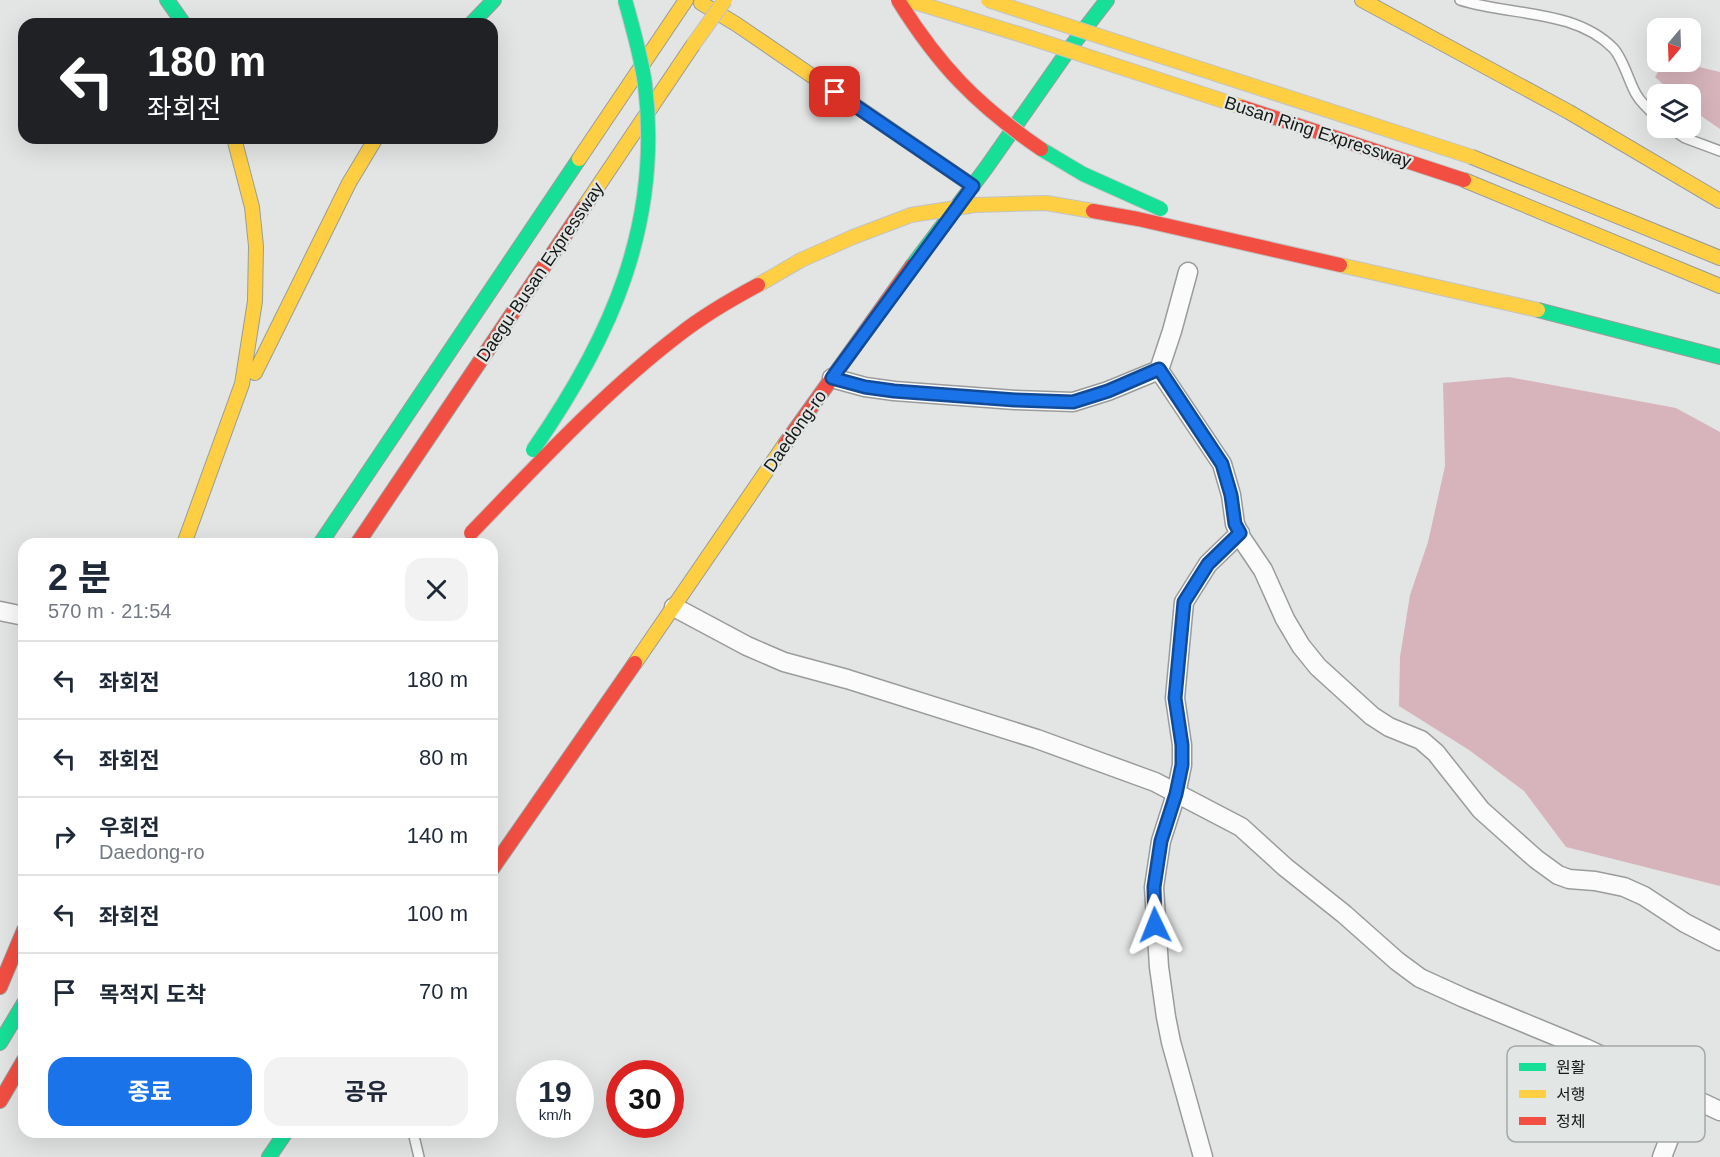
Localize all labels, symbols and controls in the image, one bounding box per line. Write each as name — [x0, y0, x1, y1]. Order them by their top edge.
north arrow — [1647, 18, 1701, 72]
map controls — [1647, 18, 1701, 138]
text: 180 m — [147, 38, 266, 85]
icon: left — [48, 42, 126, 120]
pin — [809, 66, 860, 117]
icon: arrive — [818, 75, 851, 108]
button: layers — [1647, 84, 1701, 138]
street label: Busan Ring Expressway — [1222, 92, 1414, 172]
text: 좌회전 — [147, 94, 222, 124]
street label: Daegu-Busan Expressway — [472, 178, 608, 366]
street label: Daedong-ro — [760, 386, 830, 476]
text: 2 분 — [48, 557, 111, 598]
button: close — [405, 558, 468, 621]
text: 570 m · 21:54 — [48, 600, 171, 622]
icon: left — [48, 664, 81, 697]
text: 180 m — [407, 667, 468, 692]
text: 좌회전 — [99, 670, 160, 695]
icon: left — [48, 742, 81, 775]
text: 80 m — [419, 745, 468, 770]
text: 좌회전 — [99, 748, 160, 773]
text: 우회전 — [99, 815, 160, 840]
icon: right — [48, 820, 81, 853]
text: 140 m — [407, 823, 468, 848]
text: Daedong-ro — [99, 841, 205, 863]
position arrow — [1123, 893, 1187, 957]
icon: left — [48, 898, 81, 931]
text: 100 m — [407, 901, 468, 926]
text: 좌회전 — [99, 904, 160, 929]
icon: arrive — [48, 976, 81, 1009]
text: 70 m — [419, 979, 468, 1004]
text: 목적지 도착 — [99, 982, 206, 1007]
legend — [1507, 1046, 1705, 1142]
button: 종료 — [48, 1057, 252, 1126]
button: 공유 — [264, 1057, 468, 1126]
text: 원활 — [1556, 1059, 1586, 1076]
speed limit sign: 30 — [606, 1060, 684, 1138]
text: 19 — [538, 1075, 572, 1108]
text: 서행 — [1556, 1086, 1585, 1103]
text: km/h — [539, 1106, 571, 1123]
text: 정체 — [1556, 1113, 1585, 1130]

